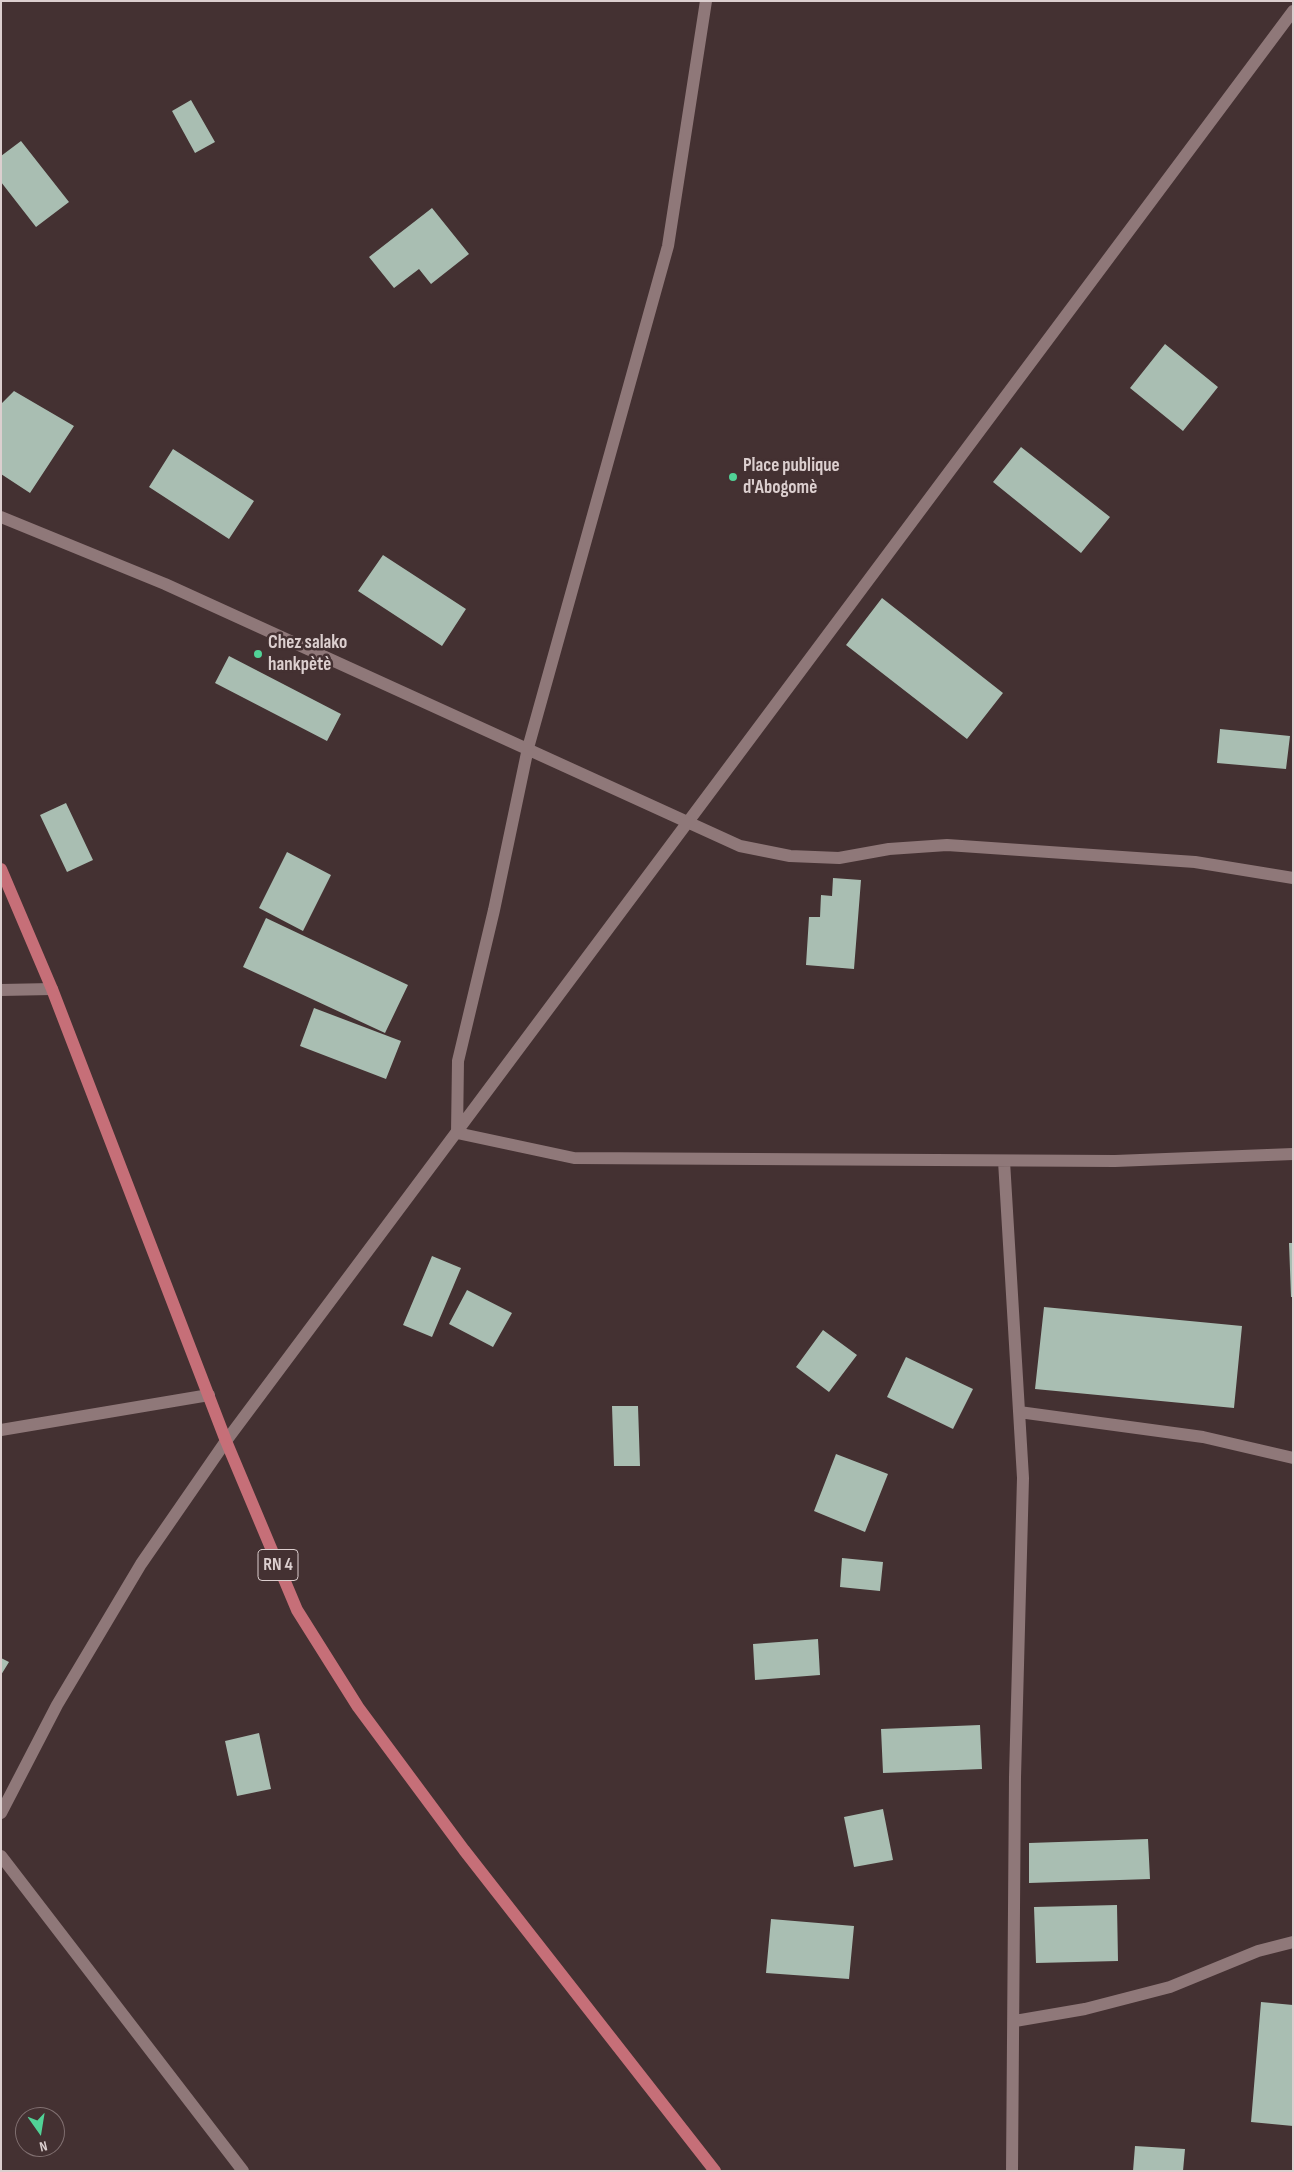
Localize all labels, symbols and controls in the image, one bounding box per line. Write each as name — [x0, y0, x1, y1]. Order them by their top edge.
place label: Place publique d'Abogomè — [743, 455, 840, 499]
marker: Place publique d'Abogomè — [727, 471, 739, 483]
place label: Chez salako hankpètè — [268, 632, 347, 676]
marker: Chez salako hankpètè — [252, 648, 264, 660]
road number: RN 4 — [258, 1550, 298, 1580]
north arrow — [15, 2107, 65, 2157]
text: N — [38, 2137, 49, 2155]

